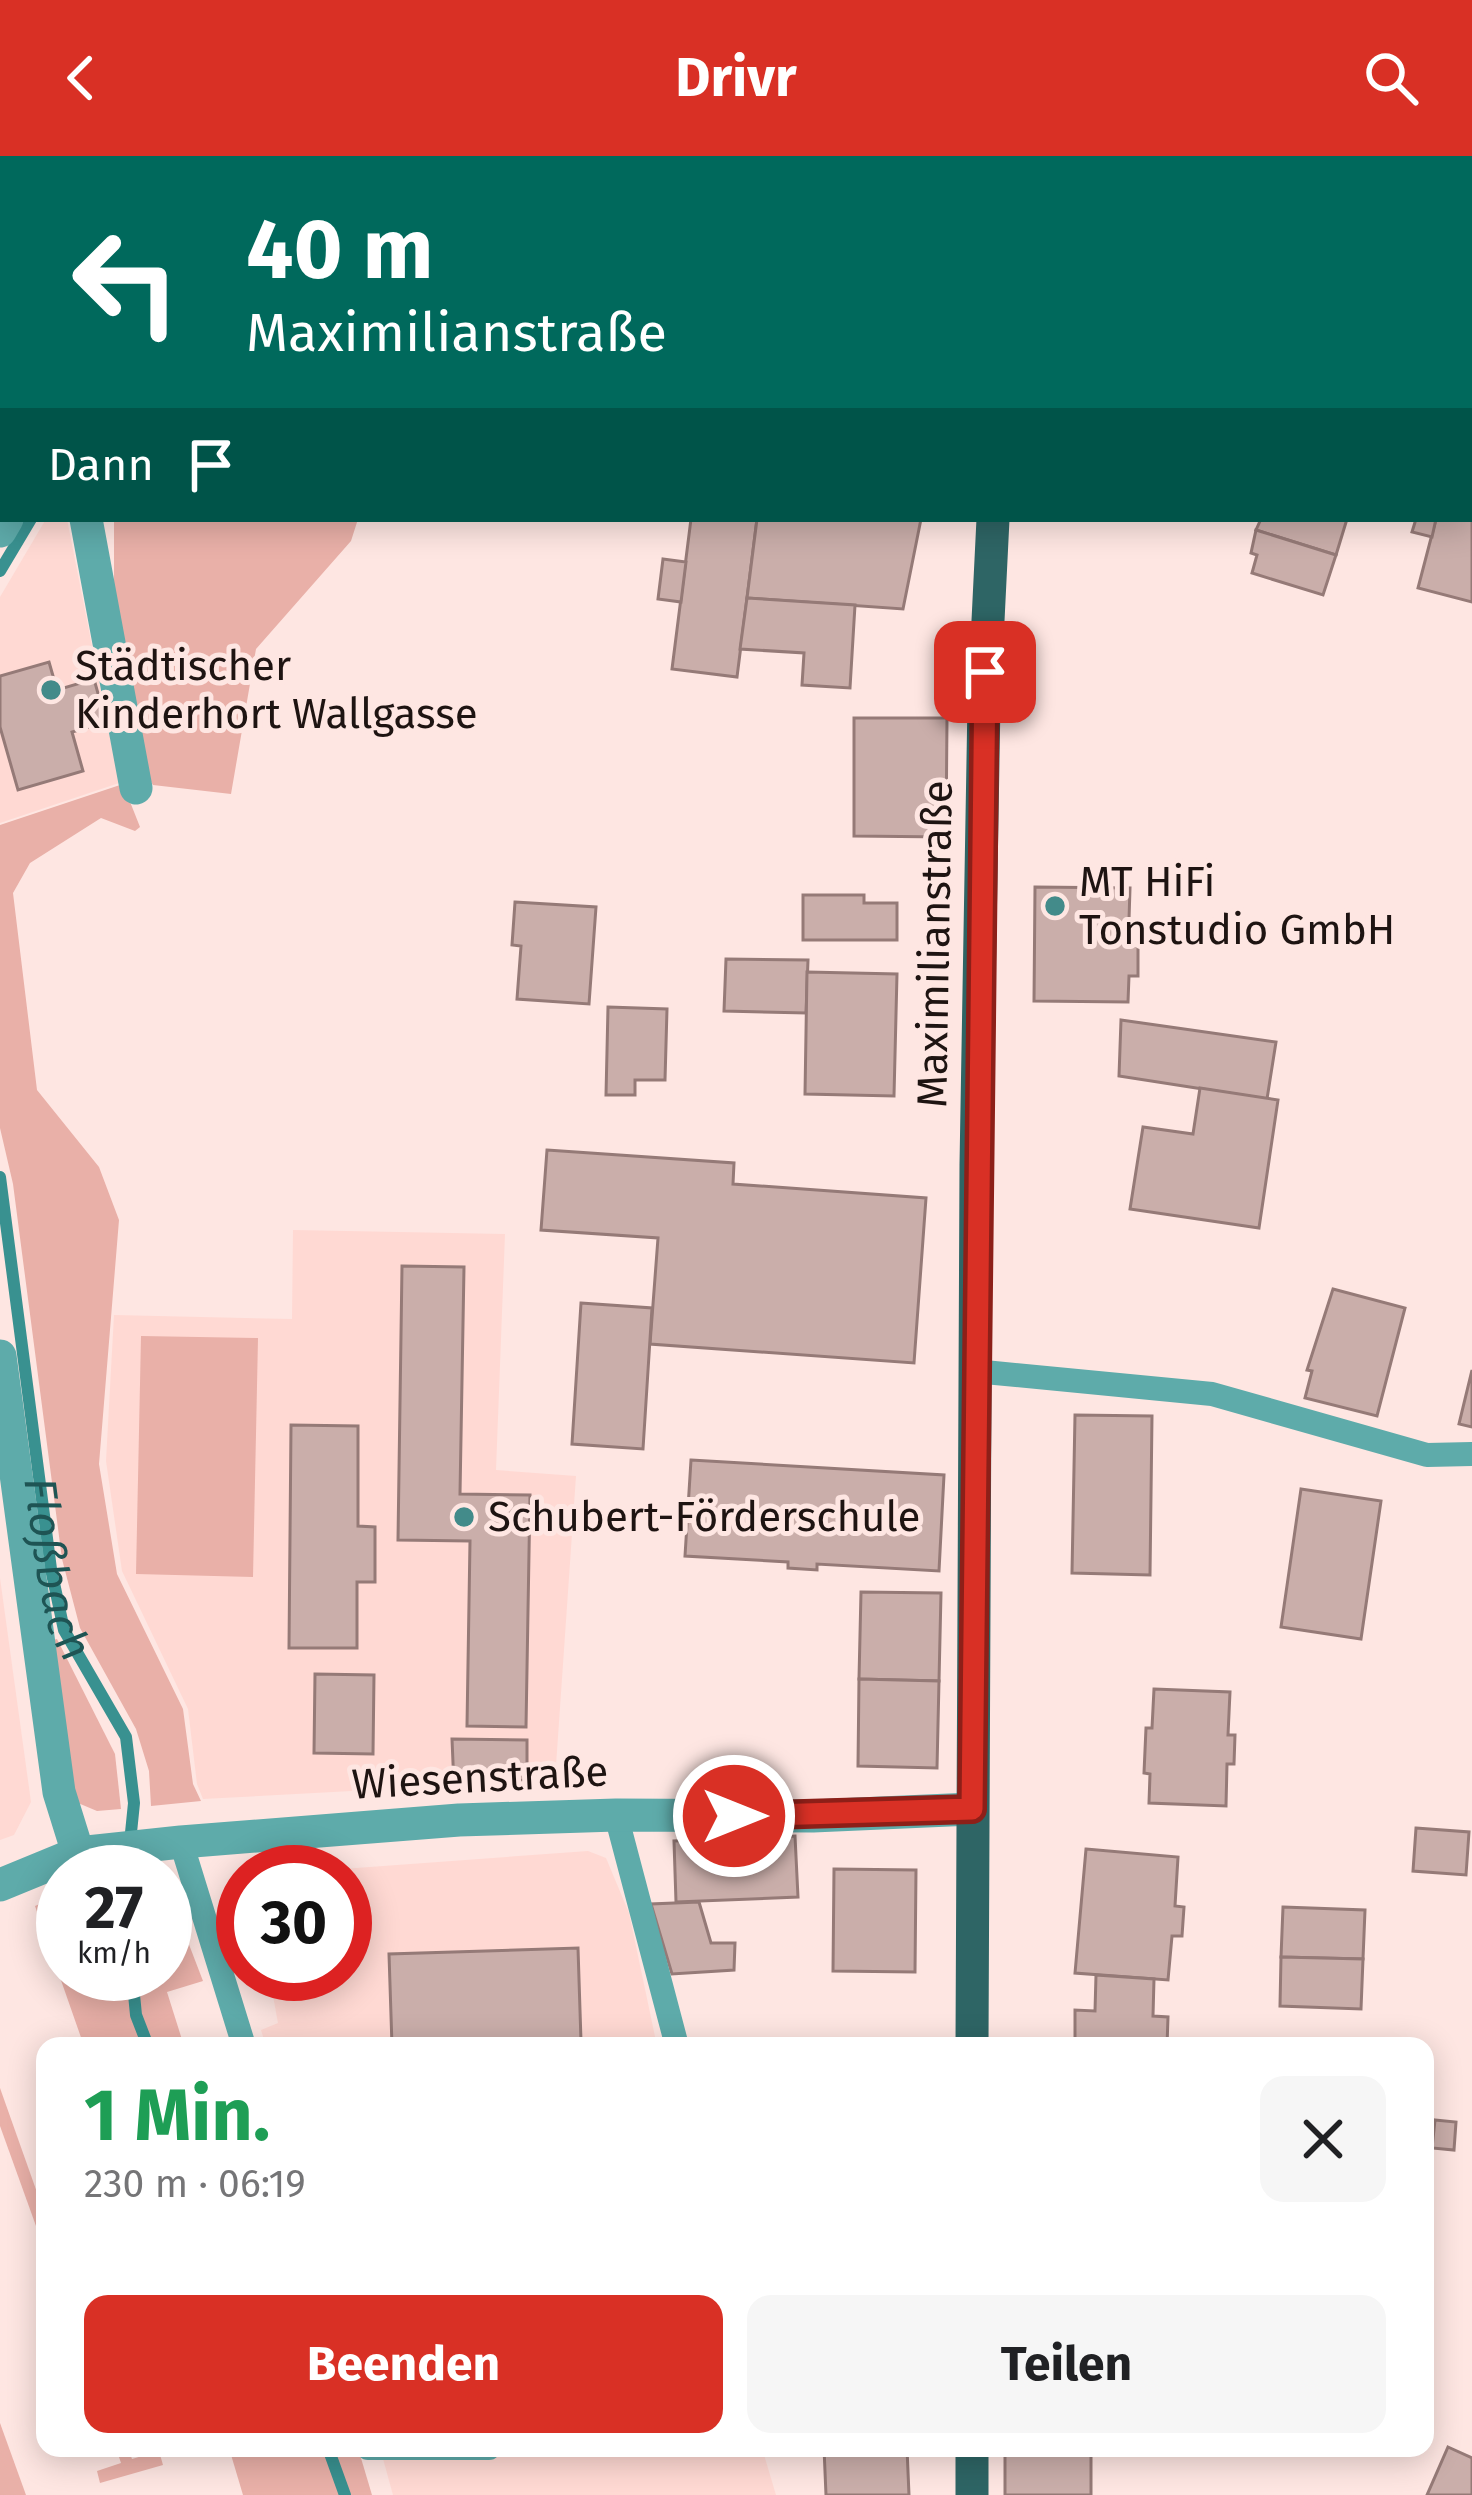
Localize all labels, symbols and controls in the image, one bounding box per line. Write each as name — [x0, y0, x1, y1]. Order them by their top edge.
icon: back — [48, 45, 114, 111]
icon: search — [1358, 45, 1424, 111]
text: Drivr — [675, 46, 797, 110]
text: 40 m — [246, 199, 434, 300]
icon: left — [48, 204, 204, 360]
text: Maximilianstraße — [246, 301, 667, 365]
icon: arrive — [178, 432, 244, 498]
text: Dann — [48, 438, 154, 492]
pin — [934, 621, 1036, 723]
icon: arrive — [952, 639, 1018, 705]
place label: Städtischer Kinderhort Wallgasse — [75, 641, 478, 739]
marker: Städtischer Kinderhort Wallgasse — [38, 677, 64, 703]
street label: Maximilianstraße — [907, 780, 963, 1108]
place label: MT HiFi Tonstudio GmbH — [1079, 857, 1395, 955]
marker: MT HiFi Tonstudio GmbH — [1042, 893, 1068, 919]
water label: Floßbach — [12, 1474, 103, 1670]
place label: Schubert-Förderschule — [488, 1492, 920, 1542]
marker: Schubert-Förderschule — [451, 1504, 477, 1530]
street label: Wiesenstraße — [351, 1746, 609, 1810]
position arrow — [671, 1753, 797, 1879]
speed limit sign: 30 — [216, 1845, 372, 2001]
text: 27 — [85, 1872, 143, 1944]
text: km/h — [77, 1935, 151, 1971]
text: 1 Min. — [84, 2073, 270, 2159]
button: close — [1260, 2076, 1386, 2202]
text: 230 m · 06:19 — [84, 2161, 306, 2207]
button: Beenden — [84, 2295, 723, 2433]
button: Teilen — [747, 2295, 1386, 2433]

